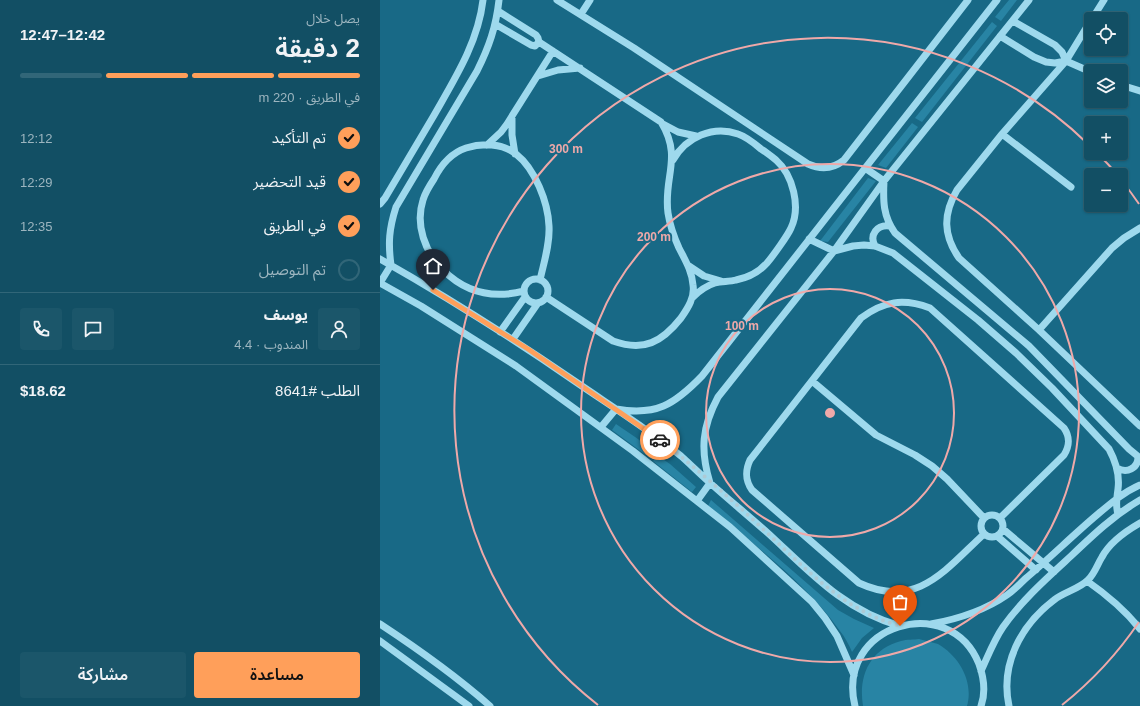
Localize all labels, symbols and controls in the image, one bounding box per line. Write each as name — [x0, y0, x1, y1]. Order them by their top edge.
text: يصل خلال — [306, 11, 360, 26]
map controls — [1084, 12, 1128, 212]
button: locate — [1084, 12, 1128, 56]
text: 12:42–12:47 — [20, 26, 105, 43]
text: 2 دقيقة — [275, 33, 360, 63]
button: layers — [1084, 64, 1128, 108]
text: في الطريق · 220 m — [258, 90, 360, 105]
button: + — [1084, 116, 1128, 160]
icon: check — [338, 127, 360, 149]
text: تم التأكيد — [272, 129, 326, 146]
text: 12:12 — [20, 131, 53, 146]
text: 300 m — [549, 142, 583, 156]
button: − — [1084, 168, 1128, 212]
icon: check — [338, 171, 360, 193]
text: قيد التحضير — [253, 173, 326, 190]
text: 12:29 — [20, 175, 53, 190]
icon: check — [338, 215, 360, 237]
text: في الطريق — [264, 217, 326, 234]
text: 12:35 — [20, 219, 53, 234]
text: 200 m — [637, 230, 671, 244]
pin — [416, 249, 450, 290]
icon: home — [422, 255, 444, 277]
text: تم التوصيل — [259, 261, 326, 278]
text: يوسف — [264, 306, 308, 323]
button: phone — [20, 308, 62, 350]
button: chat — [72, 308, 114, 350]
button: person — [318, 308, 360, 350]
text: 100 m — [725, 319, 759, 333]
text: المندوب · 4.4 — [234, 337, 308, 352]
text: $18.62 — [20, 382, 66, 399]
text: الطلب #8641 — [275, 382, 360, 399]
centre of rings — [823, 406, 837, 420]
courier — [640, 420, 680, 460]
icon: car — [649, 429, 671, 451]
pin — [883, 585, 917, 626]
icon: bag — [889, 591, 911, 613]
button: مشاركة — [20, 652, 186, 698]
button: مساعدة — [194, 652, 360, 698]

